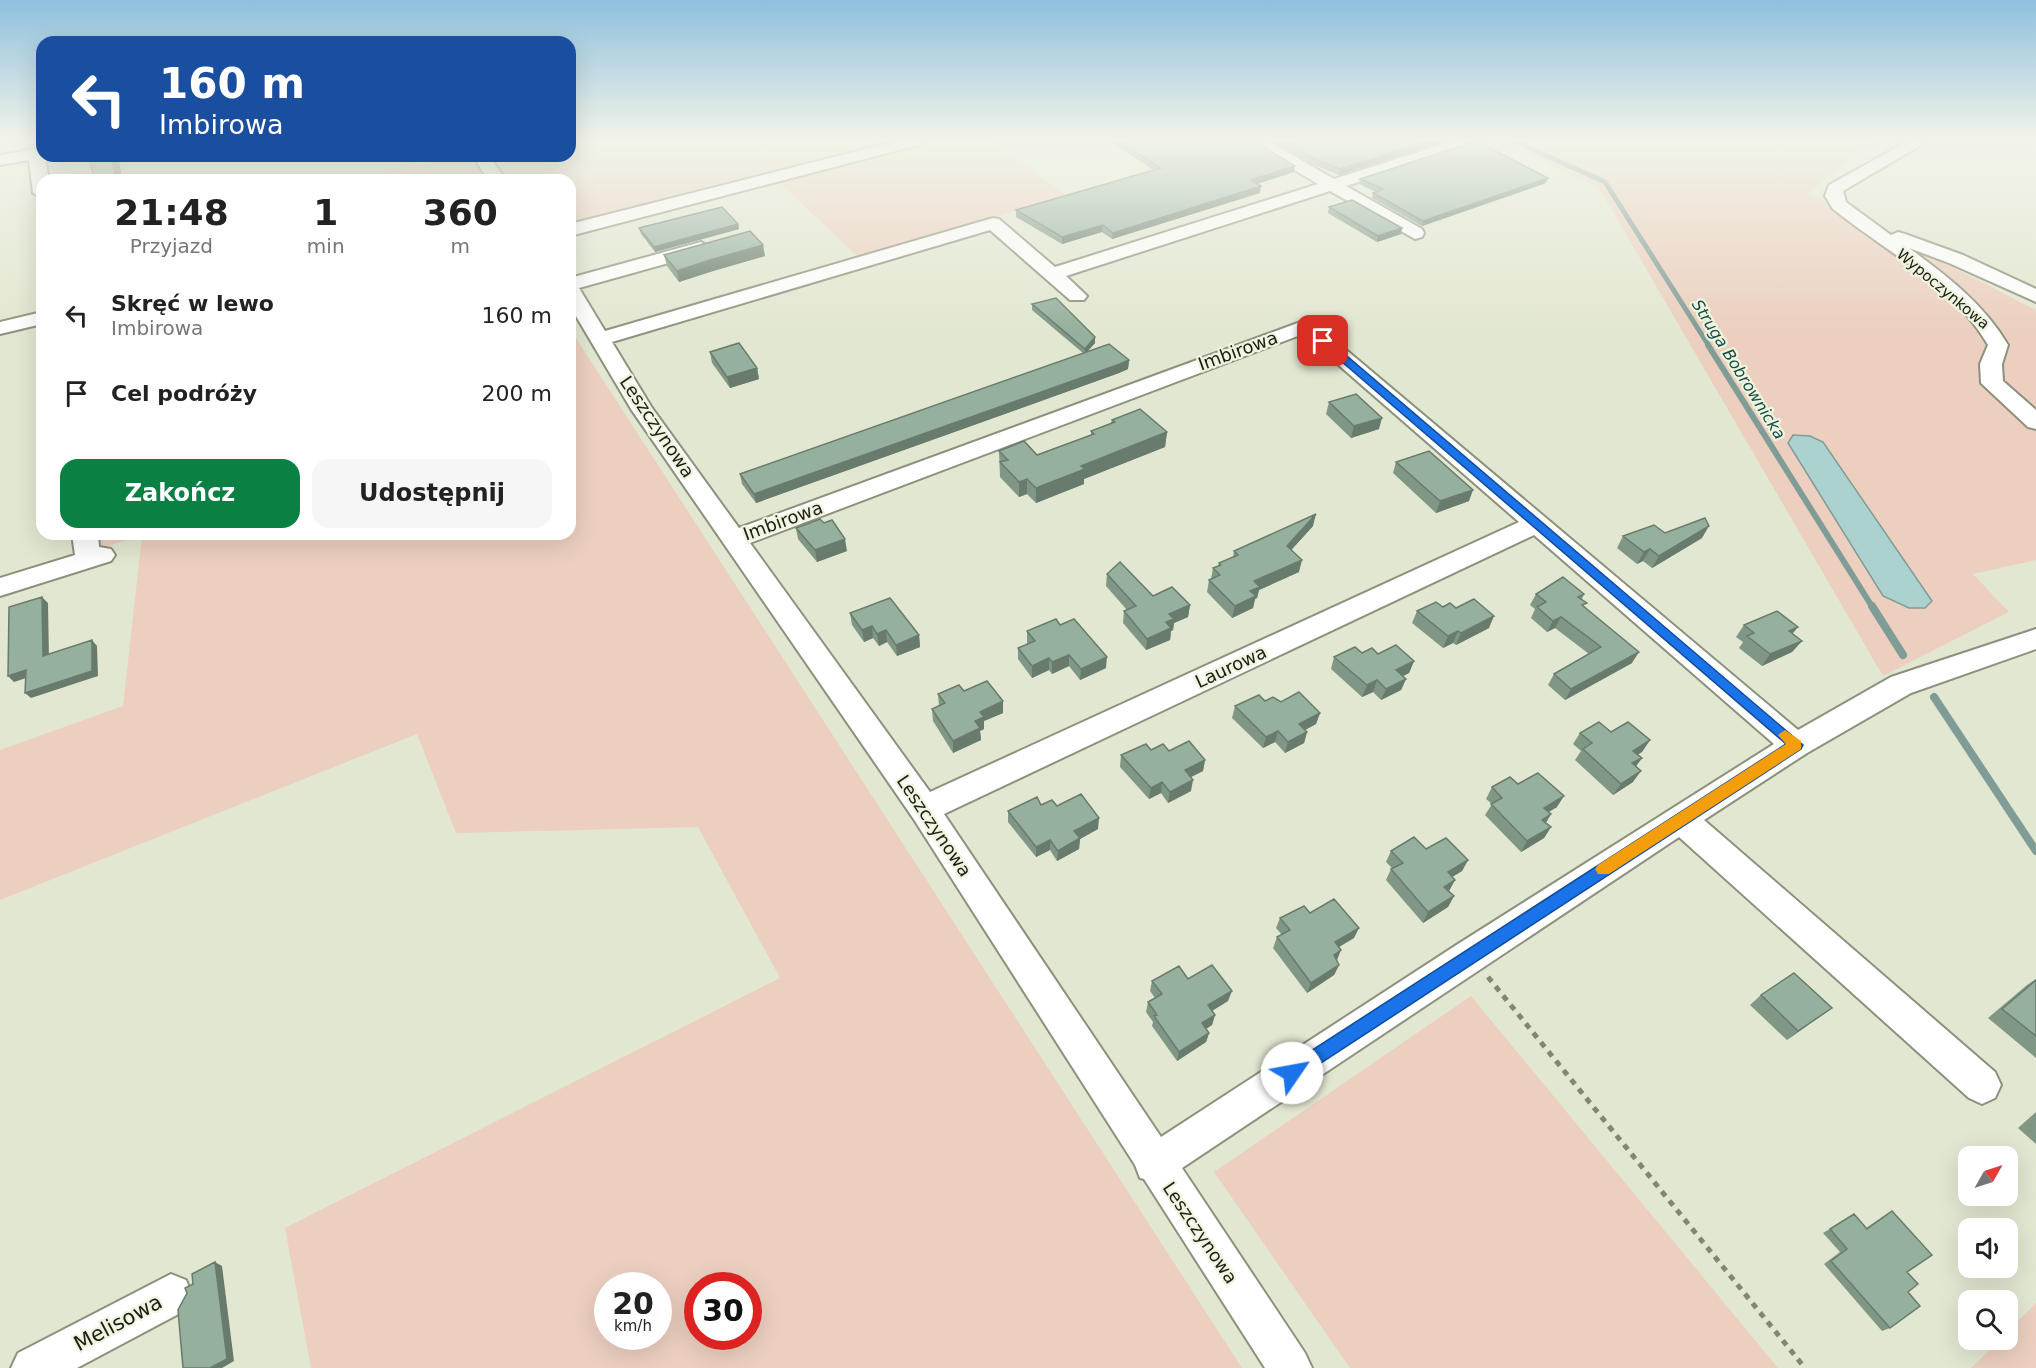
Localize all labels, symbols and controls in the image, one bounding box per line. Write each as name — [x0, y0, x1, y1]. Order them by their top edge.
text: 160 m — [159, 59, 305, 108]
icon: left — [60, 60, 138, 138]
text: Imbirowa — [159, 109, 284, 140]
text: 21:48 — [114, 192, 229, 233]
text: 1 — [313, 192, 338, 233]
text: 360 — [423, 192, 498, 233]
text: Przyjazd — [130, 234, 213, 258]
text: min — [307, 234, 345, 258]
text: m — [451, 234, 470, 258]
street label: Wypoczynkowa — [1893, 245, 1993, 333]
text: Skręć w lewo — [111, 291, 274, 316]
water label: Struga Bobrownicka — [1688, 296, 1789, 443]
icon: left — [60, 299, 93, 332]
text: 160 m — [482, 303, 552, 328]
pin — [1297, 315, 1348, 366]
text: Imbirowa — [111, 316, 203, 340]
icon: arrive — [1306, 324, 1339, 357]
street label: Imbirowa — [1195, 326, 1280, 375]
street label: Leszczynowa — [616, 372, 699, 481]
icon: arrive — [60, 377, 93, 410]
text: Cel podróży — [111, 381, 257, 406]
text: 200 m — [482, 381, 552, 406]
button: Zakończ — [60, 459, 300, 528]
button: Udostępnij — [312, 459, 552, 528]
street label: Imbirowa — [740, 496, 825, 545]
street label: Laurowa — [1192, 641, 1270, 692]
street label: Leszczynowa — [893, 771, 976, 880]
position arrow — [1260, 1041, 1324, 1105]
north arrow — [1958, 1146, 2018, 1206]
map controls — [1958, 1146, 2018, 1350]
street label: Leszczynowa — [1159, 1178, 1242, 1287]
button: sound — [1958, 1218, 2018, 1278]
speed limit sign: 30 — [684, 1272, 762, 1350]
text: 20 — [612, 1286, 654, 1321]
street label: Melisowa — [70, 1290, 166, 1356]
button: search — [1958, 1290, 2018, 1350]
text: km/h — [614, 1317, 652, 1335]

